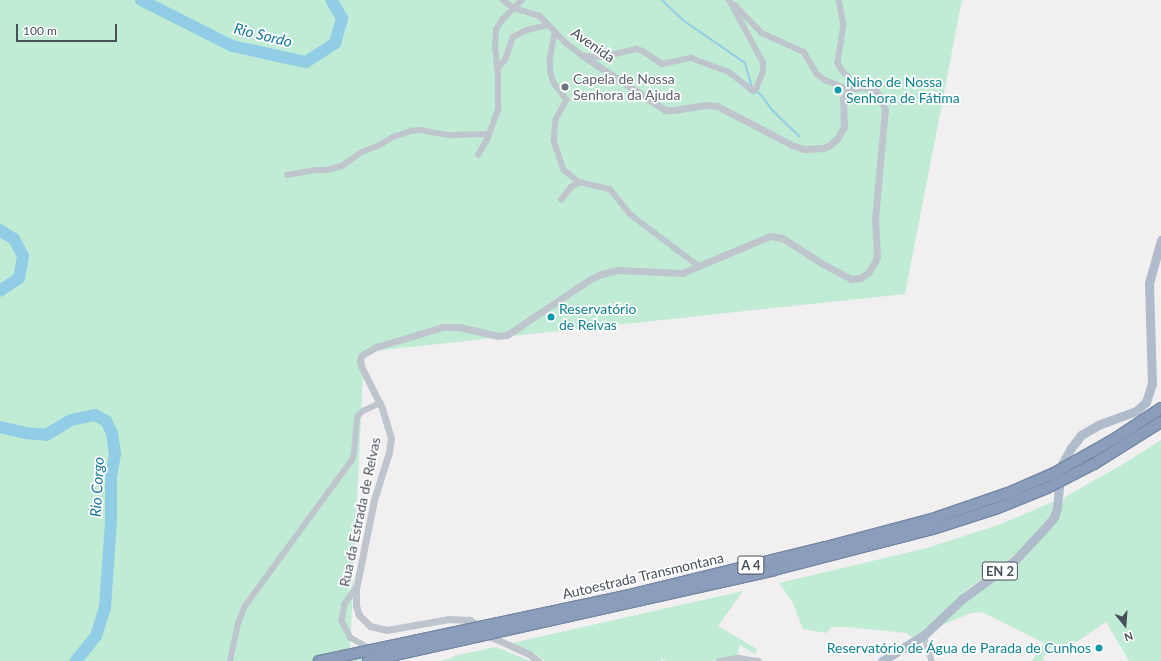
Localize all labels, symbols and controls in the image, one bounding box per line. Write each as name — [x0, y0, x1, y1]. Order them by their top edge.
scale bar — [18, 16, 119, 42]
water label: Rio Sordo — [232, 19, 294, 51]
text: 100 m — [23, 23, 57, 38]
street label: Avenida — [568, 24, 618, 66]
place label: Capela de Nossa Senhora da Ajuda — [573, 71, 681, 104]
place label: Nicho de Nossa Senhora de Fátima — [846, 74, 960, 106]
marker: Capela de Nossa Senhora da Ajuda — [560, 82, 570, 92]
marker: Nicho de Nossa Senhora de Fátima — [833, 85, 843, 95]
place label: Reservatório de Relvas — [559, 301, 637, 334]
marker: Reservatório de Relvas — [546, 312, 556, 322]
street label: Rua da Estrada de Relvas — [336, 436, 384, 588]
water label: Rio Corgo — [86, 456, 108, 518]
street label: Autoestrada Transmontana — [561, 549, 725, 603]
road number: A 4 — [737, 554, 765, 576]
road number: EN 2 — [981, 560, 1019, 582]
north arrow — [1105, 605, 1145, 645]
text: N — [1123, 629, 1135, 644]
place label: Reservatório de Água de Parada de Cunhos — [826, 640, 1091, 656]
marker: Reservatório de Água de Parada de Cunhos — [1094, 643, 1104, 653]

